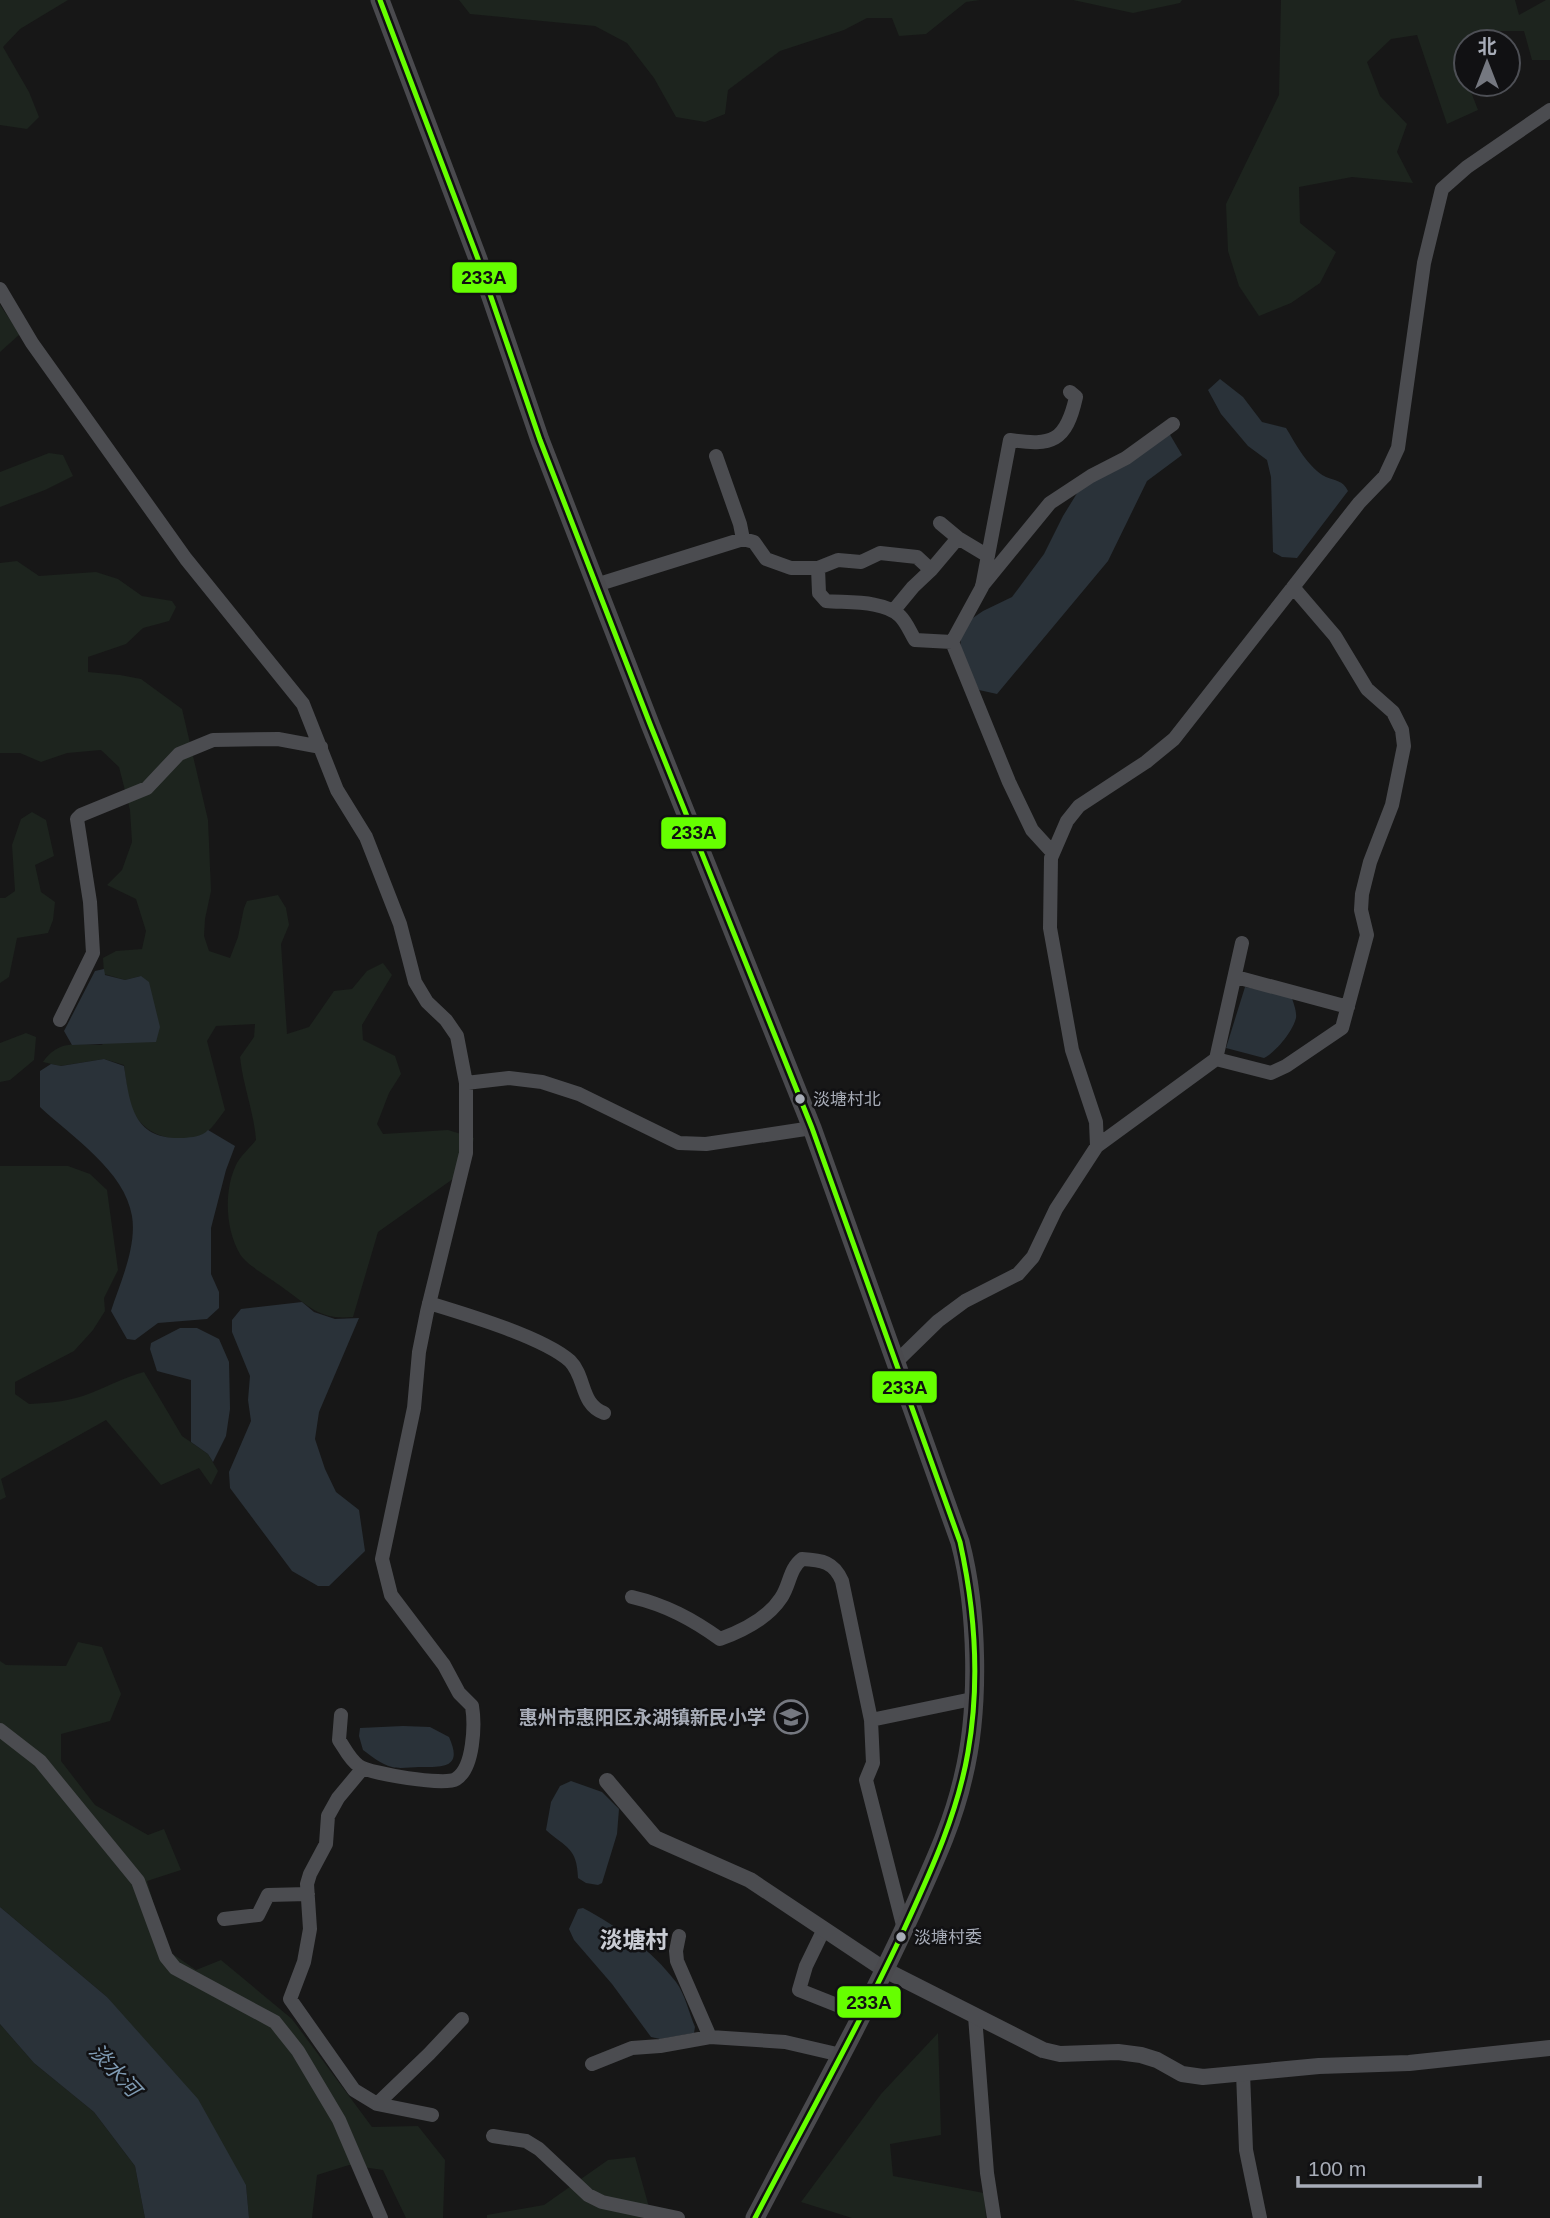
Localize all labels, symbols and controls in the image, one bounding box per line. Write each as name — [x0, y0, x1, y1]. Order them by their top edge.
north arrow — [1452, 28, 1522, 98]
text: 北 — [1477, 36, 1497, 57]
line badge: 233A — [451, 261, 518, 294]
text: 233A — [461, 267, 507, 288]
line badge: 233A — [660, 816, 727, 850]
text: 233A — [671, 822, 717, 843]
place label: 淡塘村北 — [813, 1090, 881, 1109]
marker: 淡塘村北 — [793, 1092, 807, 1106]
line badge: 233A — [871, 1370, 938, 1404]
text: 233A — [882, 1377, 928, 1398]
school or university icon: 惠州市惠阳区永湖镇新民小学 — [772, 1698, 810, 1736]
place label: 惠州市惠阳区永湖镇新民小学 — [519, 1707, 766, 1728]
district label: 淡塘村 — [600, 1927, 669, 1953]
place label: 淡塘村委 — [914, 1928, 982, 1947]
marker: 淡塘村委 — [894, 1930, 908, 1944]
line badge: 233A — [836, 1985, 902, 2019]
text: 233A — [846, 1992, 892, 2013]
water label: 淡水河 — [85, 2039, 148, 2104]
scale bar — [1298, 2144, 1480, 2188]
text: 100 m — [1308, 2157, 1366, 2180]

